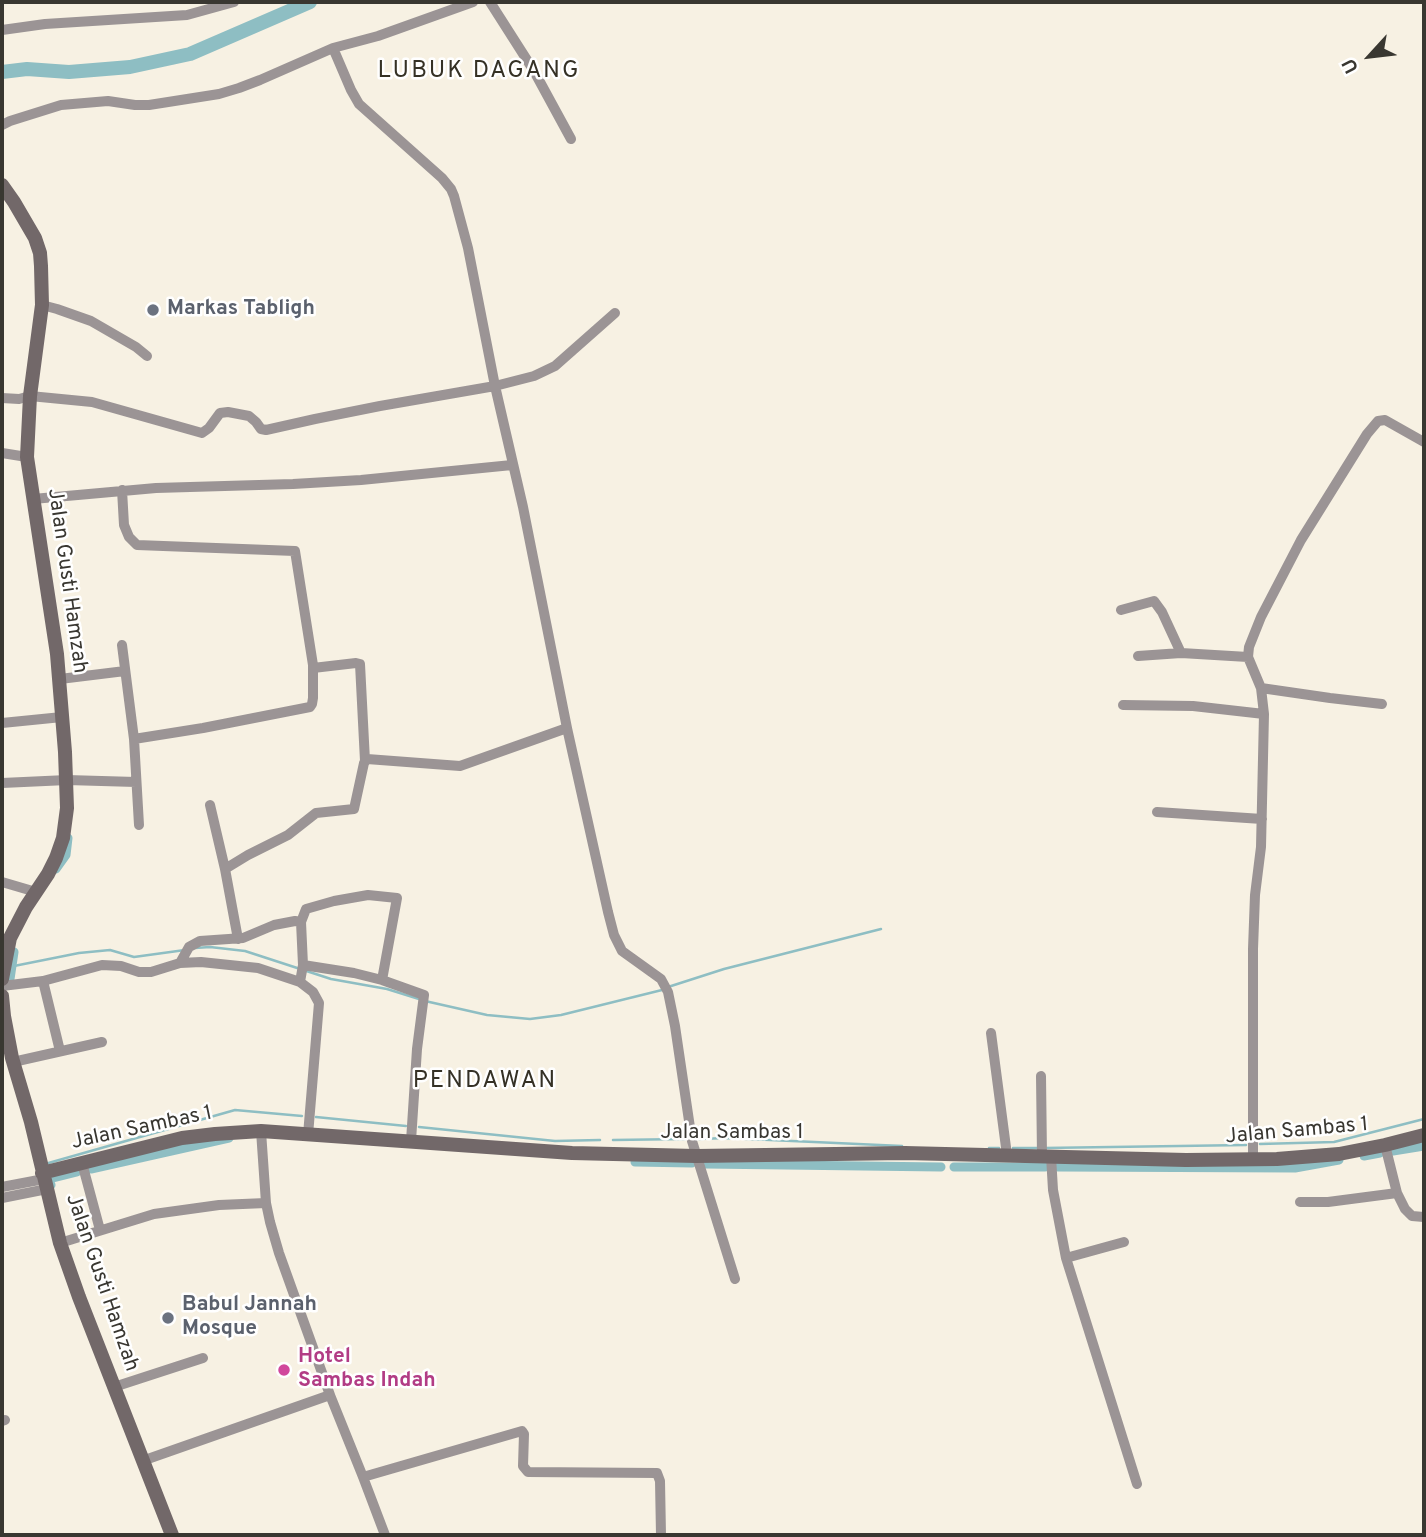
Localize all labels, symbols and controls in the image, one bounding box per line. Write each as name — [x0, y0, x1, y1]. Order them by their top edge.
north arrow — [1335, 21, 1405, 91]
text: U — [1338, 54, 1365, 77]
district label: LUBUK DAGANG — [379, 58, 579, 86]
place label: Markas Tabligh — [167, 297, 315, 323]
marker: Markas Tabligh — [145, 302, 161, 318]
street label: Jalan Gusti Hamzah — [41, 487, 91, 675]
district label: PENDAWAN — [414, 1068, 556, 1096]
street label: Jalan Sambas 1 — [69, 1102, 215, 1156]
street label: Jalan Sambas 1 — [1224, 1113, 1370, 1151]
street label: Jalan Sambas 1 — [660, 1121, 804, 1147]
street label: Jalan Gusti Hamzah — [59, 1191, 143, 1375]
place label: Babul Jannah Mosque — [182, 1293, 317, 1343]
marker: Babul Jannah Mosque — [160, 1310, 176, 1326]
place label: Hotel Sambas Indah — [298, 1345, 436, 1395]
marker: Hotel Sambas Indah — [276, 1362, 292, 1378]

